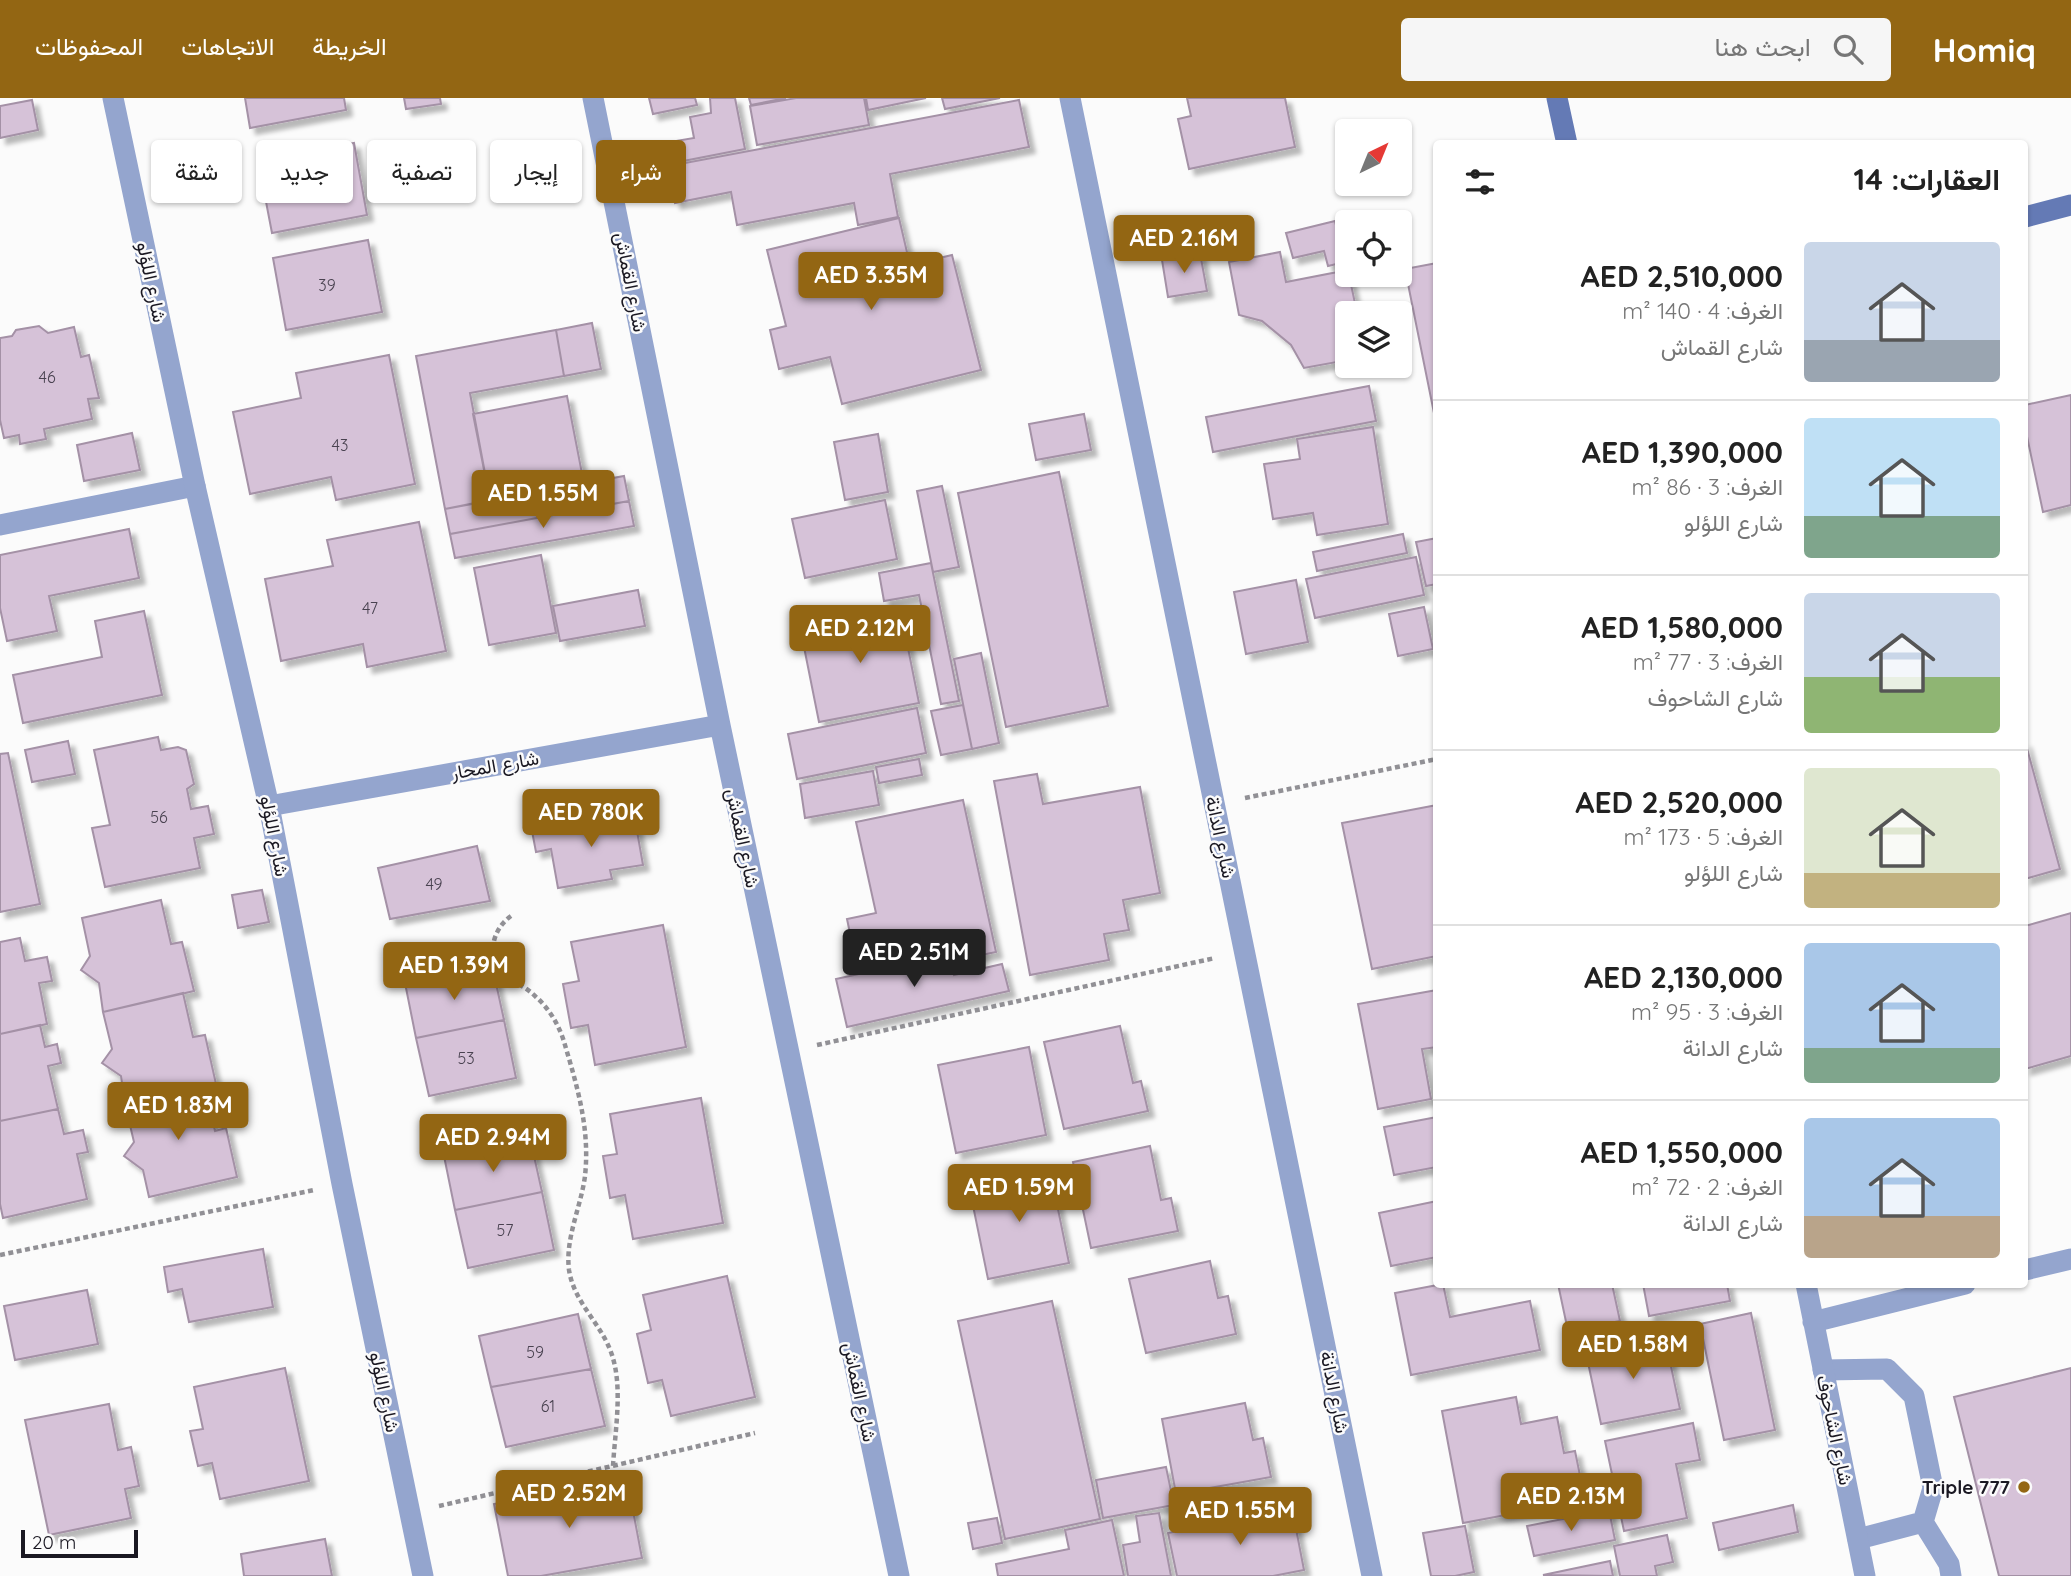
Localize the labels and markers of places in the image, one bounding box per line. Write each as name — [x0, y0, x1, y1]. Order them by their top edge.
pin: AED 2.16M — [1104, 216, 1264, 275]
pin: AED 3.35M — [791, 252, 951, 312]
pin: AED 1.55M — [463, 470, 623, 530]
pin: AED 2.12M — [780, 606, 940, 665]
pin: AED 780K — [519, 790, 663, 849]
pin: AED 2.51M — [834, 930, 994, 989]
pin: AED 1.39M — [374, 942, 534, 1002]
pin: AED 1.83M — [98, 1082, 258, 1142]
pin: AED 2.94M — [413, 1114, 573, 1174]
pin: AED 1.59M — [939, 1164, 1099, 1224]
pin: AED 1.58M — [1553, 1322, 1713, 1381]
pin: AED 2.52M — [489, 1470, 649, 1530]
pin: AED 2.13M — [1491, 1474, 1651, 1533]
place label: Triple 777 — [1922, 1475, 2010, 1499]
marker: Triple 777 — [2016, 1479, 2032, 1495]
pin: AED 1.55M — [1160, 1488, 1320, 1547]

